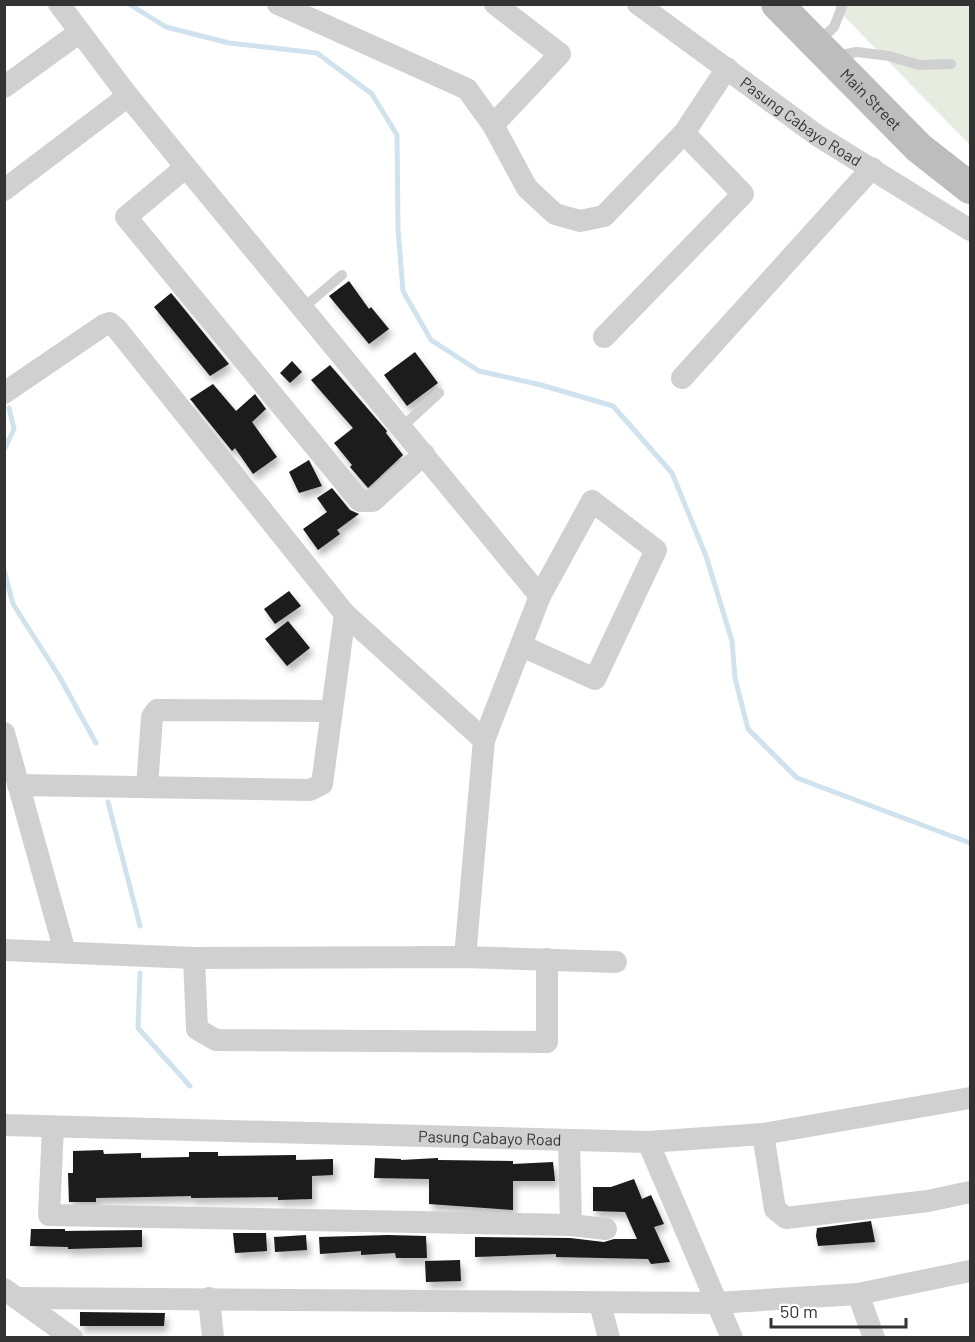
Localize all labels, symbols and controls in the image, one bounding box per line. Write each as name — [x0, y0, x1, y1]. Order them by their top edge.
street label: Main Street — [837, 64, 906, 134]
street label: Pasung Cabayo Road — [737, 72, 865, 170]
street label: Pasung Cabayo Road — [418, 1126, 562, 1149]
scale bar — [771, 1291, 906, 1329]
text: 50 m — [780, 1300, 818, 1322]

